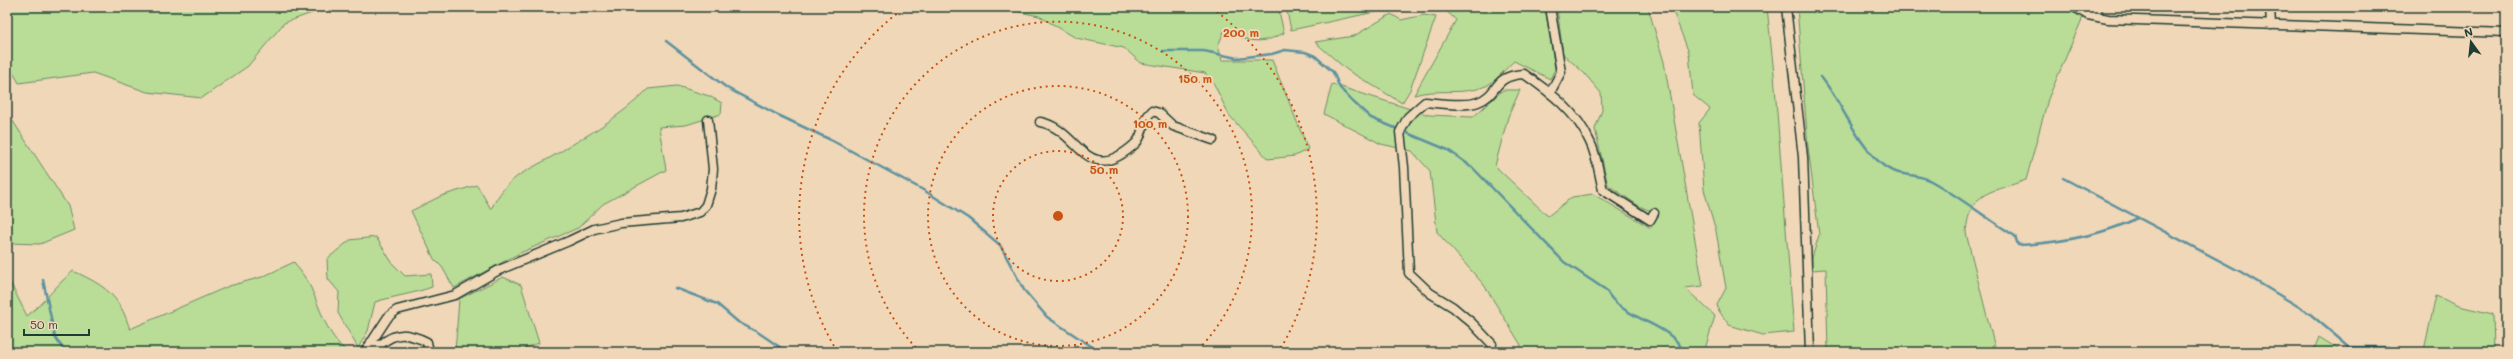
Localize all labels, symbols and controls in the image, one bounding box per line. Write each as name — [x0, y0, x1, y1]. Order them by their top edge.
north arrow — [2451, 22, 2491, 62]
text: 200 m — [1223, 24, 1259, 40]
text: N — [2462, 24, 2474, 40]
text: 150 m — [1178, 70, 1212, 86]
text: 100 m — [1133, 115, 1167, 131]
text: 50 m — [1090, 161, 1118, 177]
centre of rings — [1051, 209, 1065, 223]
scale bar — [24, 311, 89, 337]
text: 50 m — [30, 316, 58, 332]

